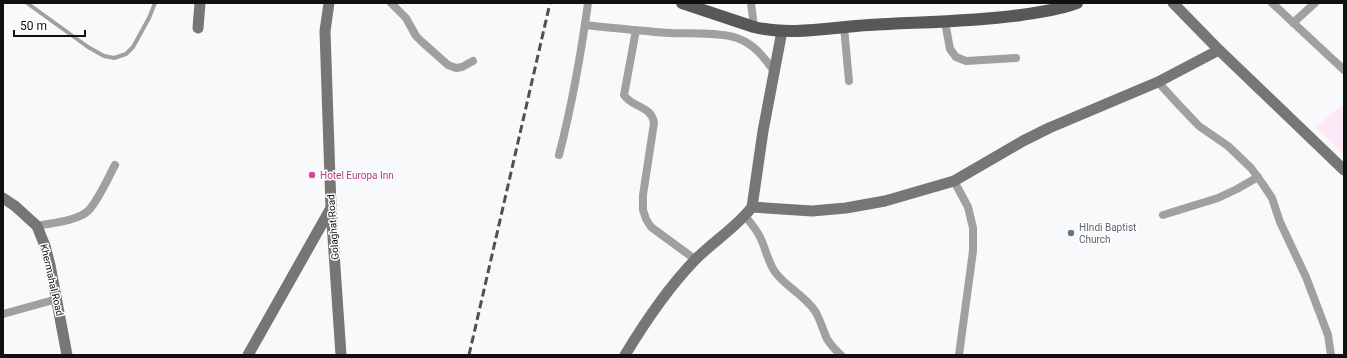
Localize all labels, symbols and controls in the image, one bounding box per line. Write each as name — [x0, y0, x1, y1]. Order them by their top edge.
scale bar — [14, 12, 85, 38]
text: 50 m — [20, 19, 47, 33]
marker: Hotel Europa Inn — [307, 170, 317, 180]
place label: Hotel Europa Inn — [320, 170, 394, 181]
street label: Golaghat Road — [325, 194, 341, 260]
place label: HIndi Baptist Church — [1079, 222, 1136, 245]
marker: HIndi Baptist Church — [1066, 228, 1076, 238]
street label: Khermahal Road — [38, 243, 66, 317]

